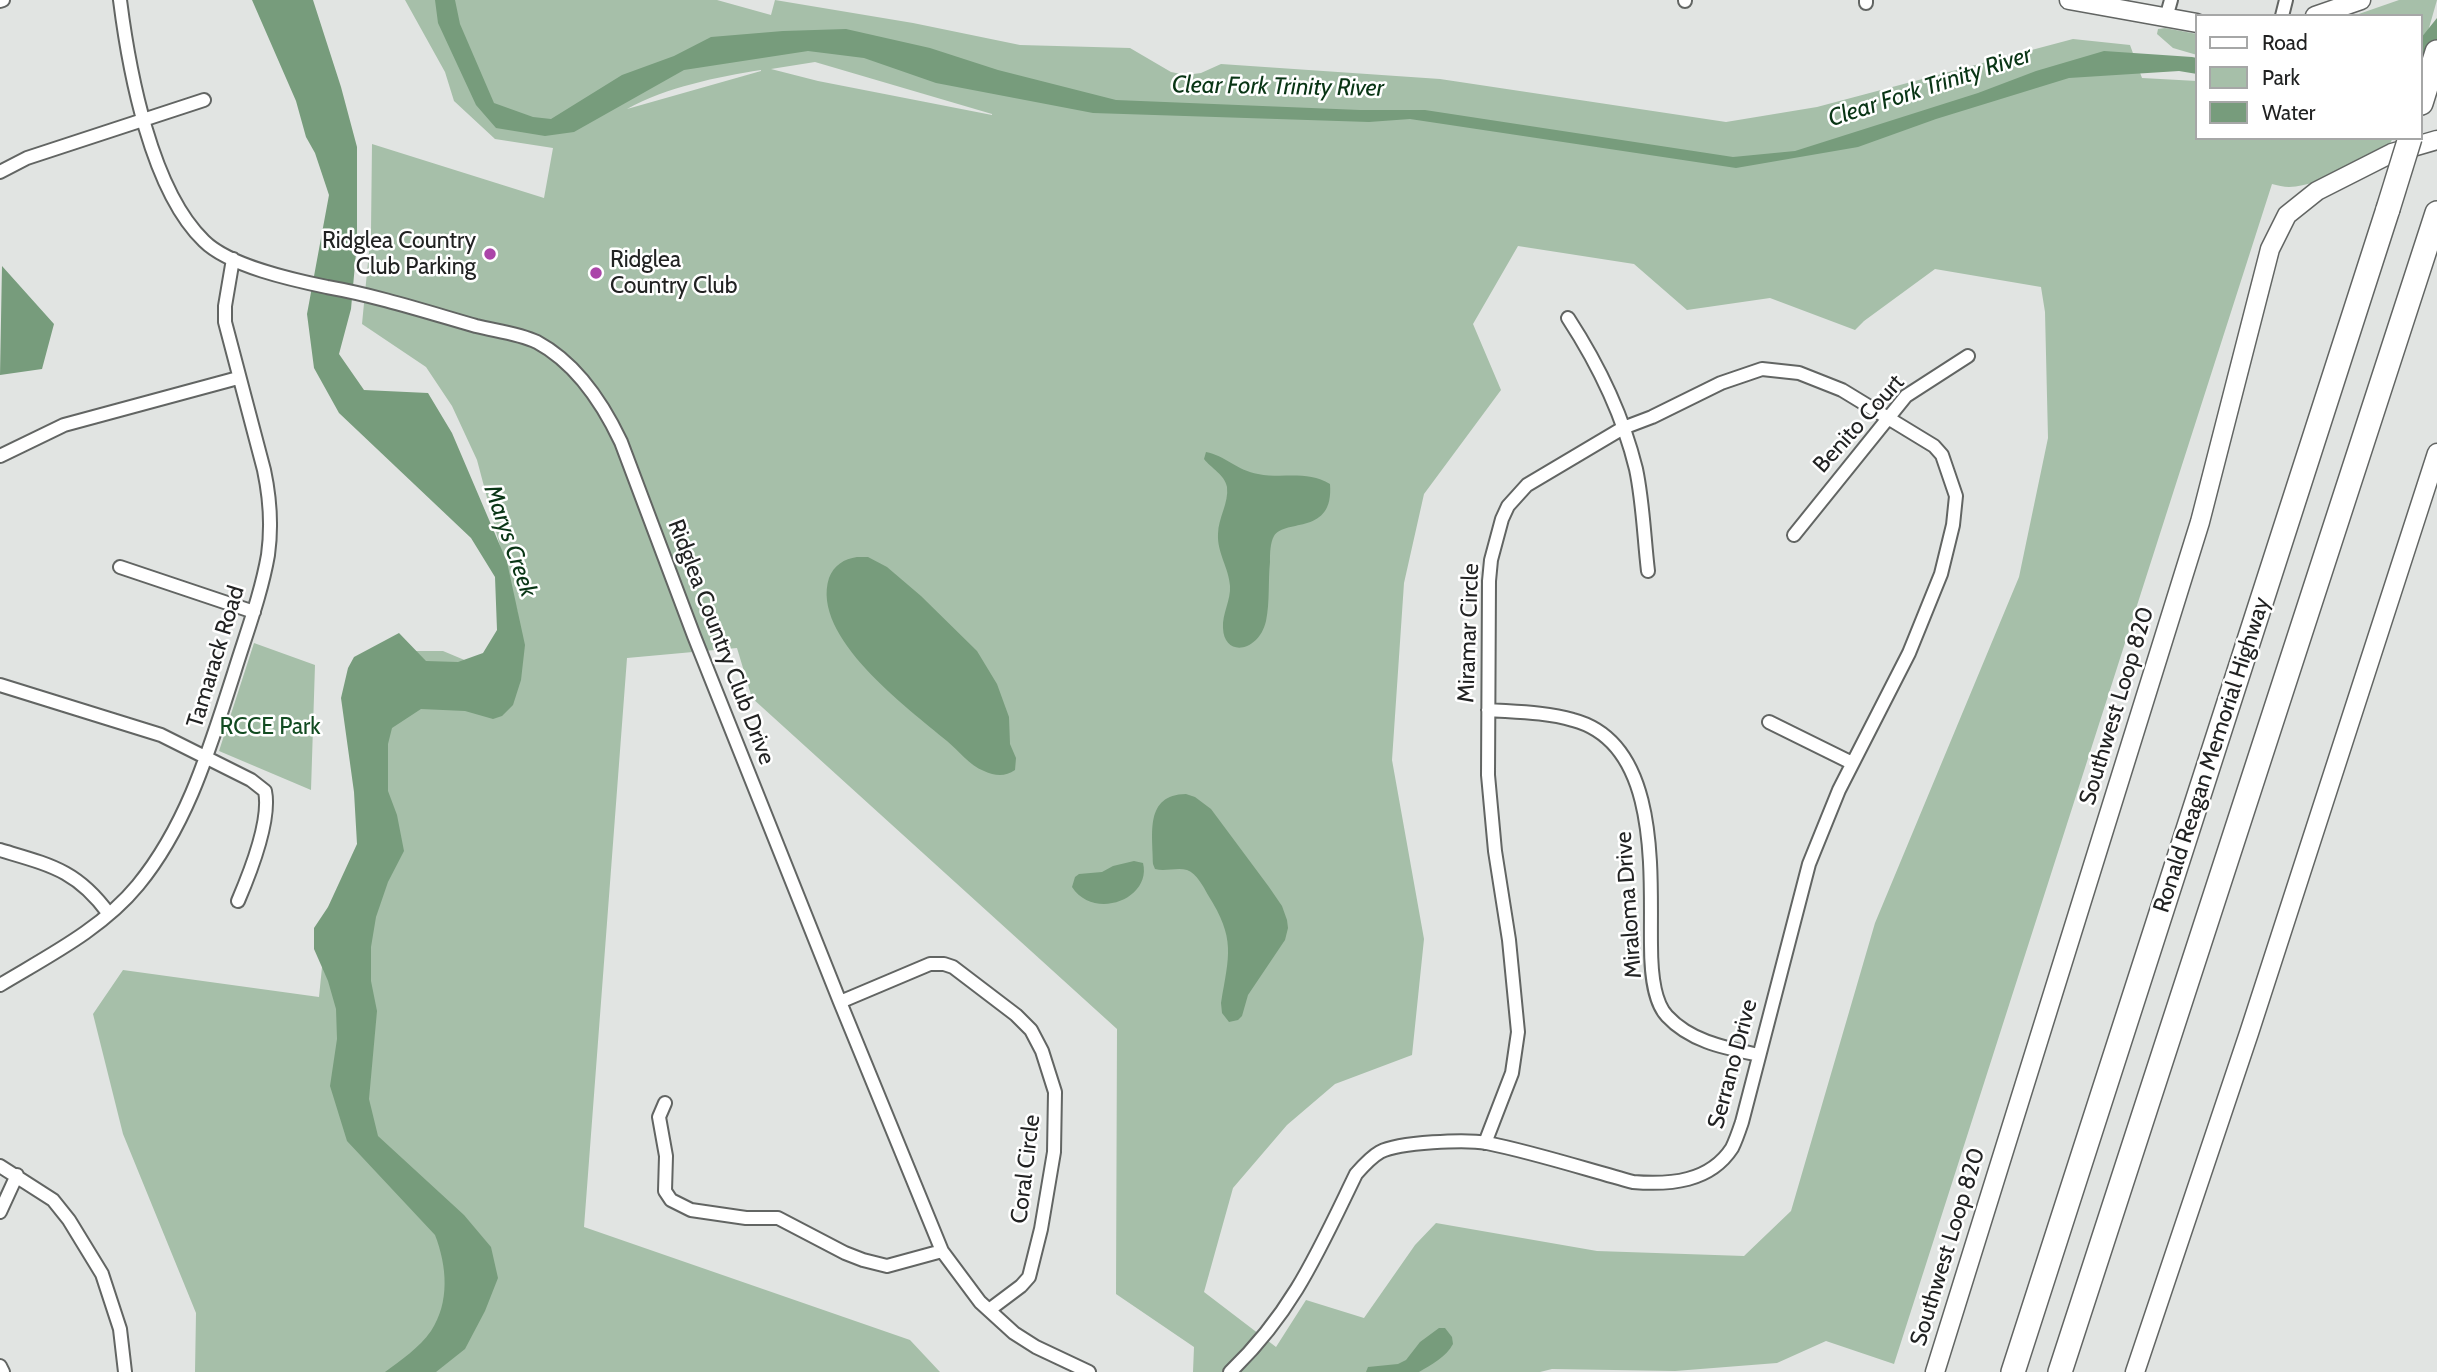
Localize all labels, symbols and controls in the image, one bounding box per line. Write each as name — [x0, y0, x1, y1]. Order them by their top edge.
legend — [2196, 14, 2423, 140]
text: Road — [2262, 30, 2308, 55]
water label: Clear Fork Trinity River — [1825, 41, 2035, 133]
text: Park — [2262, 65, 2300, 90]
water label: Clear Fork Trinity River — [1172, 71, 1384, 103]
text: Water — [2262, 100, 2315, 125]
place label: Ridglea Country Club Parking — [322, 227, 476, 281]
marker: Ridglea Country Club Parking — [482, 246, 498, 262]
place label: Ridglea Country Club — [610, 246, 737, 300]
marker: Ridglea Country Club — [588, 265, 604, 281]
street label: Benito Court — [1808, 369, 1910, 479]
water label: Marys Creek — [477, 481, 543, 601]
street label: Ridglea Country Club Drive — [661, 516, 781, 768]
street label: Miramar Circle — [1453, 563, 1485, 703]
street label: Tamarack Road — [181, 583, 251, 731]
street label: Ronald Reagan Memorial Highway — [2148, 594, 2276, 916]
street label: Southwest Loop 820 — [2074, 604, 2160, 808]
park label: RCCE Park — [219, 713, 321, 741]
street label: Miraloma Drive — [1610, 831, 1648, 979]
street label: Serrano Drive — [1702, 996, 1764, 1132]
street label: Coral Circle — [1006, 1113, 1046, 1225]
street label: Southwest Loop 820 — [1905, 1145, 1991, 1349]

